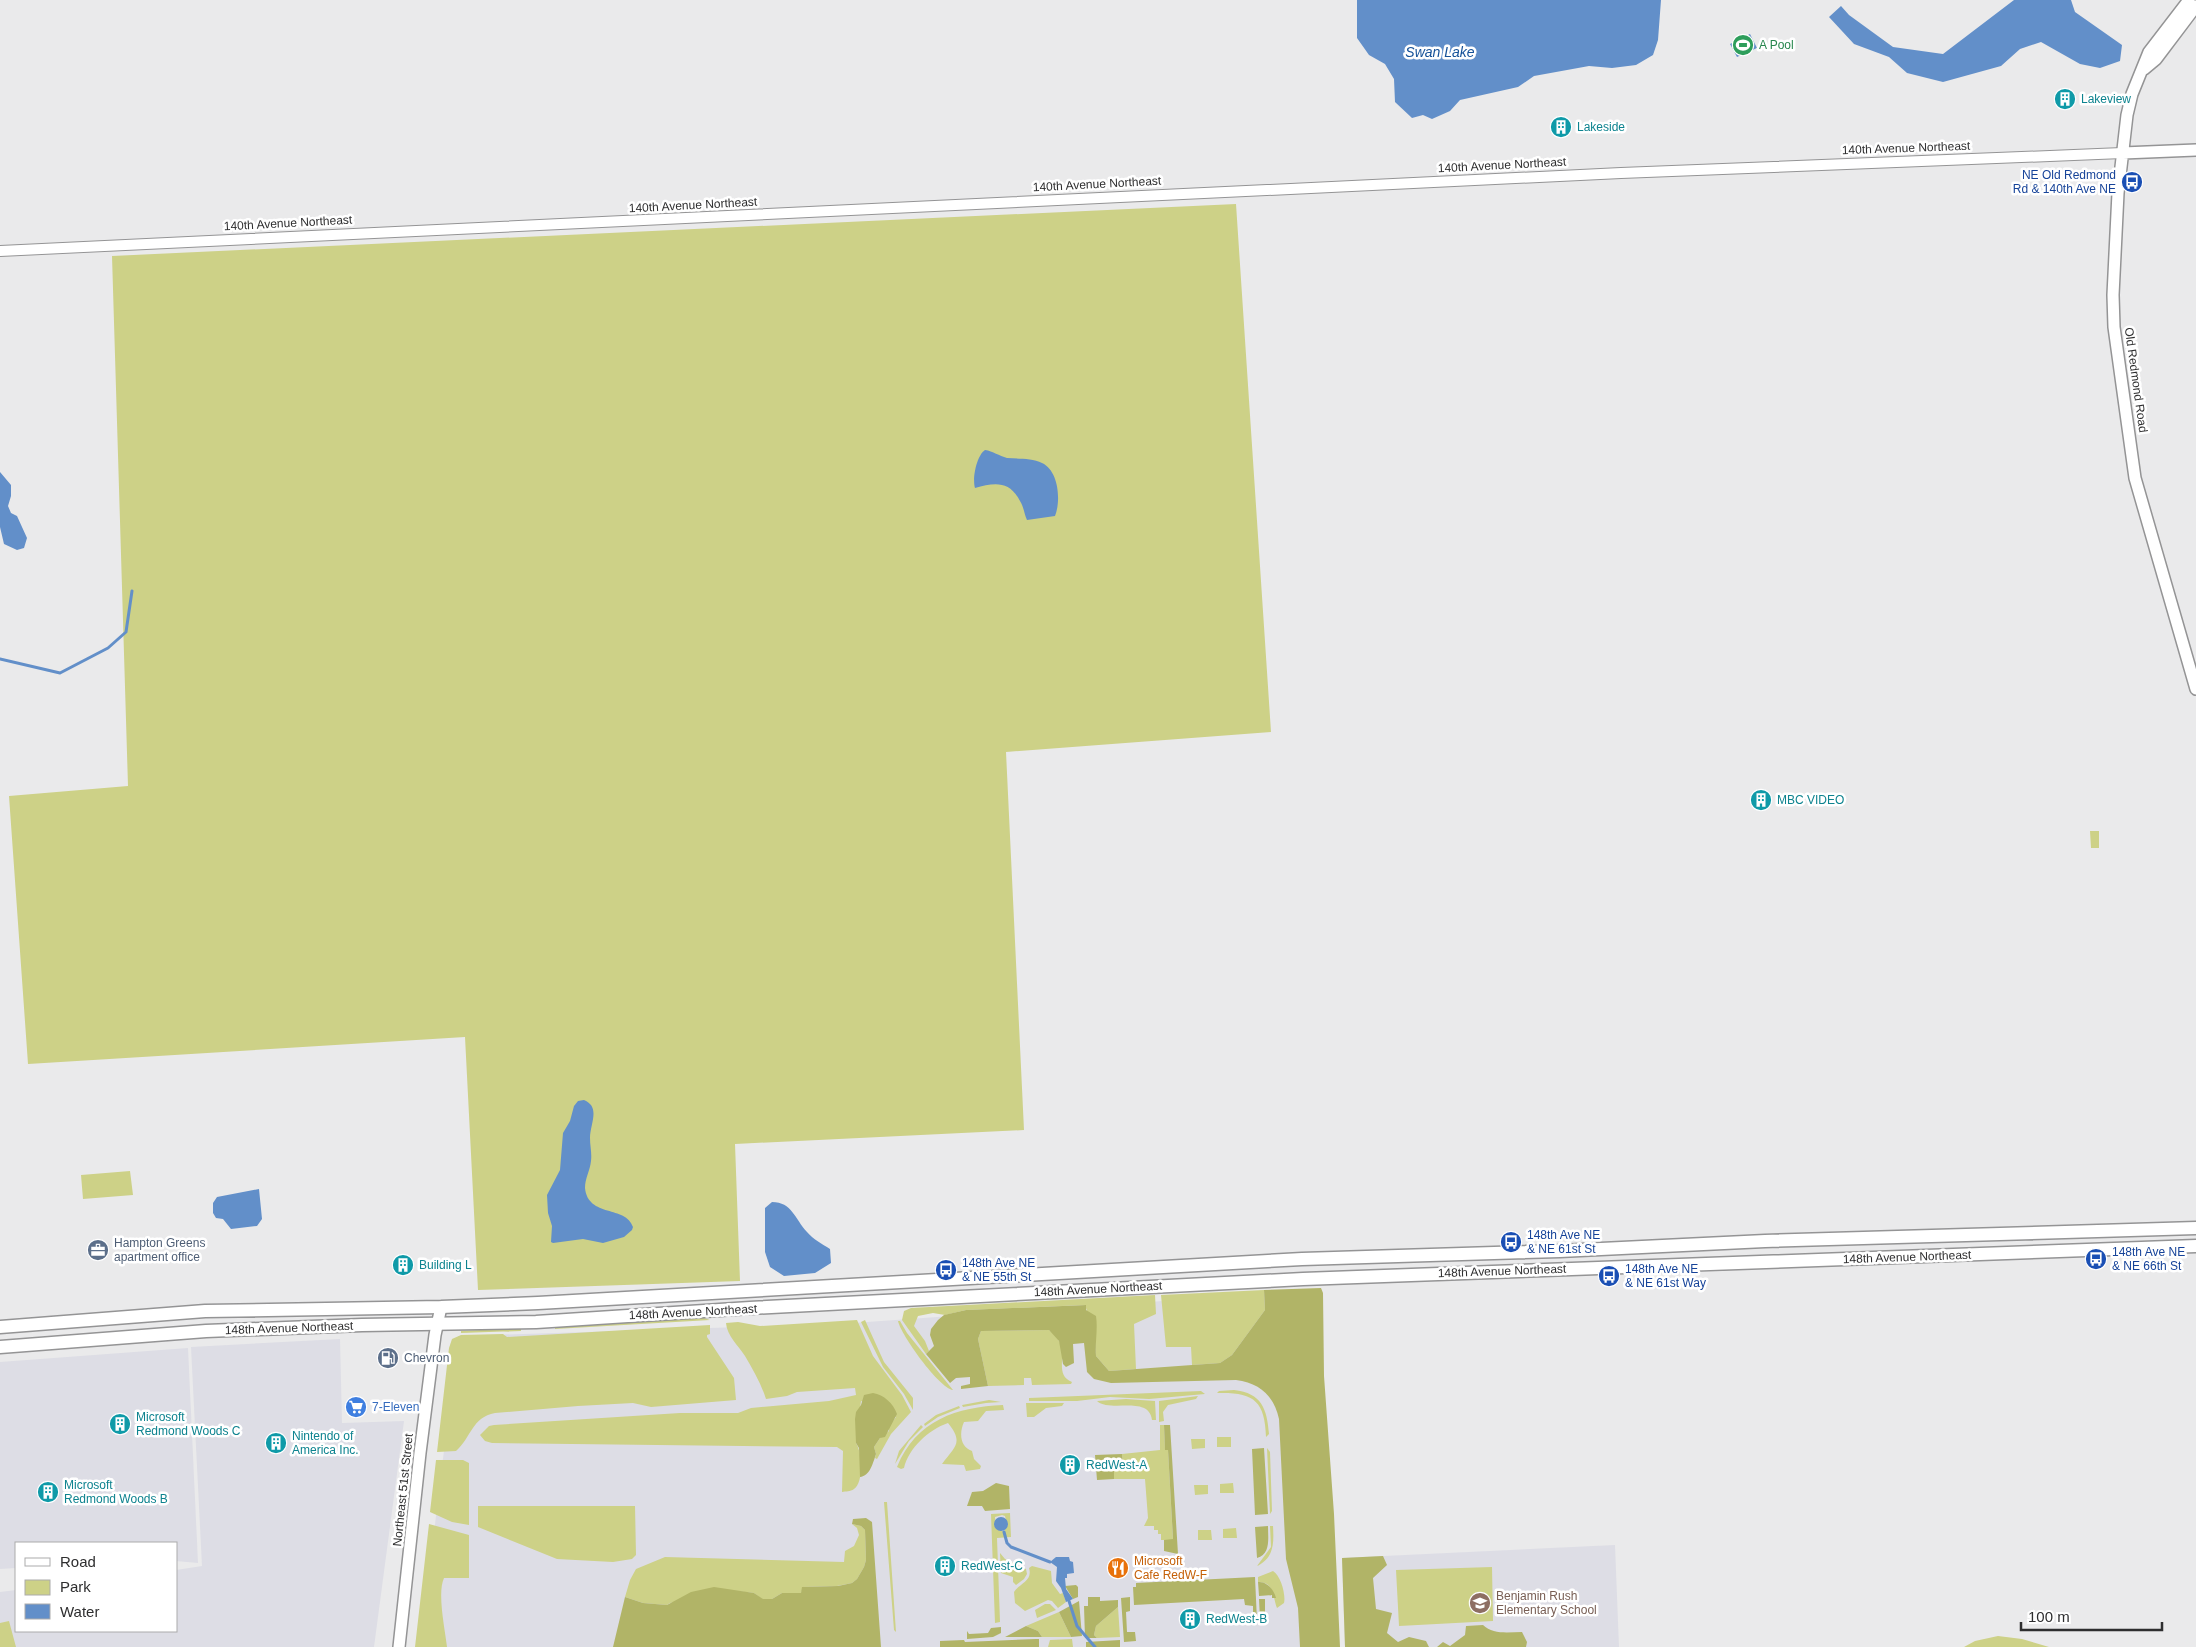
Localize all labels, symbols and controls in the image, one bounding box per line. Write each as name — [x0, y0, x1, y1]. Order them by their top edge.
sports icon: A Pool — [1731, 33, 1755, 57]
place label: A Pool — [1759, 38, 1794, 52]
water label: Swan Lake — [1405, 44, 1475, 60]
building icon: Lakeview — [2053, 87, 2077, 111]
place label: Lakeview — [2081, 92, 2131, 106]
building icon: Lakeside — [1549, 115, 1573, 139]
place label: Lakeside — [1577, 120, 1625, 134]
street label: 140th Avenue Northeast — [1842, 139, 1971, 157]
street label: 140th Avenue Northeast — [1437, 155, 1567, 175]
place label: NE Old Redmond Rd & 140th Ave NE — [2013, 168, 2116, 196]
bus stop icon: NE Old Redmond Rd & 140th Ave NE — [2120, 170, 2144, 194]
street label: 140th Avenue Northeast — [1032, 174, 1162, 194]
street label: 140th Avenue Northeast — [628, 195, 758, 215]
street label: 140th Avenue Northeast — [223, 213, 353, 233]
street label: Old Redmond Road — [2122, 327, 2150, 433]
building icon: MBC VIDEO — [1749, 788, 1773, 812]
place label: MBC VIDEO — [1777, 793, 1844, 807]
place label: 148th Ave NE & NE 61st St — [1527, 1228, 1600, 1256]
bus stop icon: 148th Ave NE & NE 61st St — [1499, 1230, 1523, 1254]
place label: Hampton Greens apartment office — [114, 1236, 205, 1264]
office icon: Hampton Greens apartment office — [86, 1238, 110, 1262]
place label: 148th Ave NE & NE 66th St — [2112, 1245, 2185, 1273]
bus stop icon: 148th Ave NE & NE 66th St — [2084, 1247, 2108, 1271]
street label: 148th Avenue Northeast — [1843, 1248, 1972, 1266]
building icon: Building L — [391, 1253, 415, 1277]
place label: 148th Ave NE & NE 55th St — [962, 1256, 1035, 1284]
place label: Building L — [419, 1258, 472, 1272]
bus stop icon: 148th Ave NE & NE 55th St — [934, 1258, 958, 1282]
street label: 148th Avenue Northeast — [1438, 1262, 1567, 1280]
place label: 148th Ave NE & NE 61st Way — [1625, 1262, 1706, 1290]
bus stop icon: 148th Ave NE & NE 61st Way — [1597, 1264, 1621, 1288]
street label: 148th Avenue Northeast — [1033, 1279, 1163, 1299]
street label: 148th Avenue Northeast — [628, 1302, 758, 1322]
street label: 148th Avenue Northeast — [225, 1319, 354, 1337]
fuel station icon: Chevron — [376, 1346, 400, 1370]
place label: Chevron — [404, 1351, 449, 1365]
supermarket icon: 7-Eleven — [344, 1395, 368, 1419]
place label: 7-Eleven — [372, 1400, 419, 1414]
place label: Microsoft Redmond Woods C — [136, 1410, 241, 1438]
building icon: Microsoft Redmond Woods C — [108, 1412, 132, 1436]
place label: Nintendo of America Inc. — [292, 1429, 359, 1457]
building icon: Nintendo of America Inc. — [264, 1431, 288, 1455]
street label: Northeast 51st Street — [390, 1432, 416, 1547]
building icon: RedWest-A — [1058, 1453, 1082, 1477]
place label: RedWest-A — [1086, 1458, 1147, 1472]
place label: Microsoft Redmond Woods B — [64, 1478, 168, 1506]
building icon: Microsoft Redmond Woods B — [36, 1480, 60, 1504]
legend — [15, 1542, 178, 1632]
text: Road — [60, 1553, 96, 1570]
building icon: RedWest-C — [933, 1554, 957, 1578]
place label: Microsoft Cafe RedW-F — [1134, 1554, 1207, 1582]
restaurant icon: Microsoft Cafe RedW-F — [1106, 1556, 1130, 1580]
place label: RedWest-C — [961, 1559, 1023, 1573]
text: Park — [60, 1578, 91, 1595]
place label: Benjamin Rush Elementary School — [1496, 1589, 1597, 1617]
school or university icon: Benjamin Rush Elementary School — [1468, 1591, 1492, 1615]
scale bar — [2021, 1600, 2162, 1632]
text: Water — [60, 1603, 99, 1620]
building icon: RedWest-B — [1178, 1607, 1202, 1631]
text: 100 m — [2028, 1608, 2070, 1625]
place label: RedWest-B — [1206, 1612, 1267, 1626]

